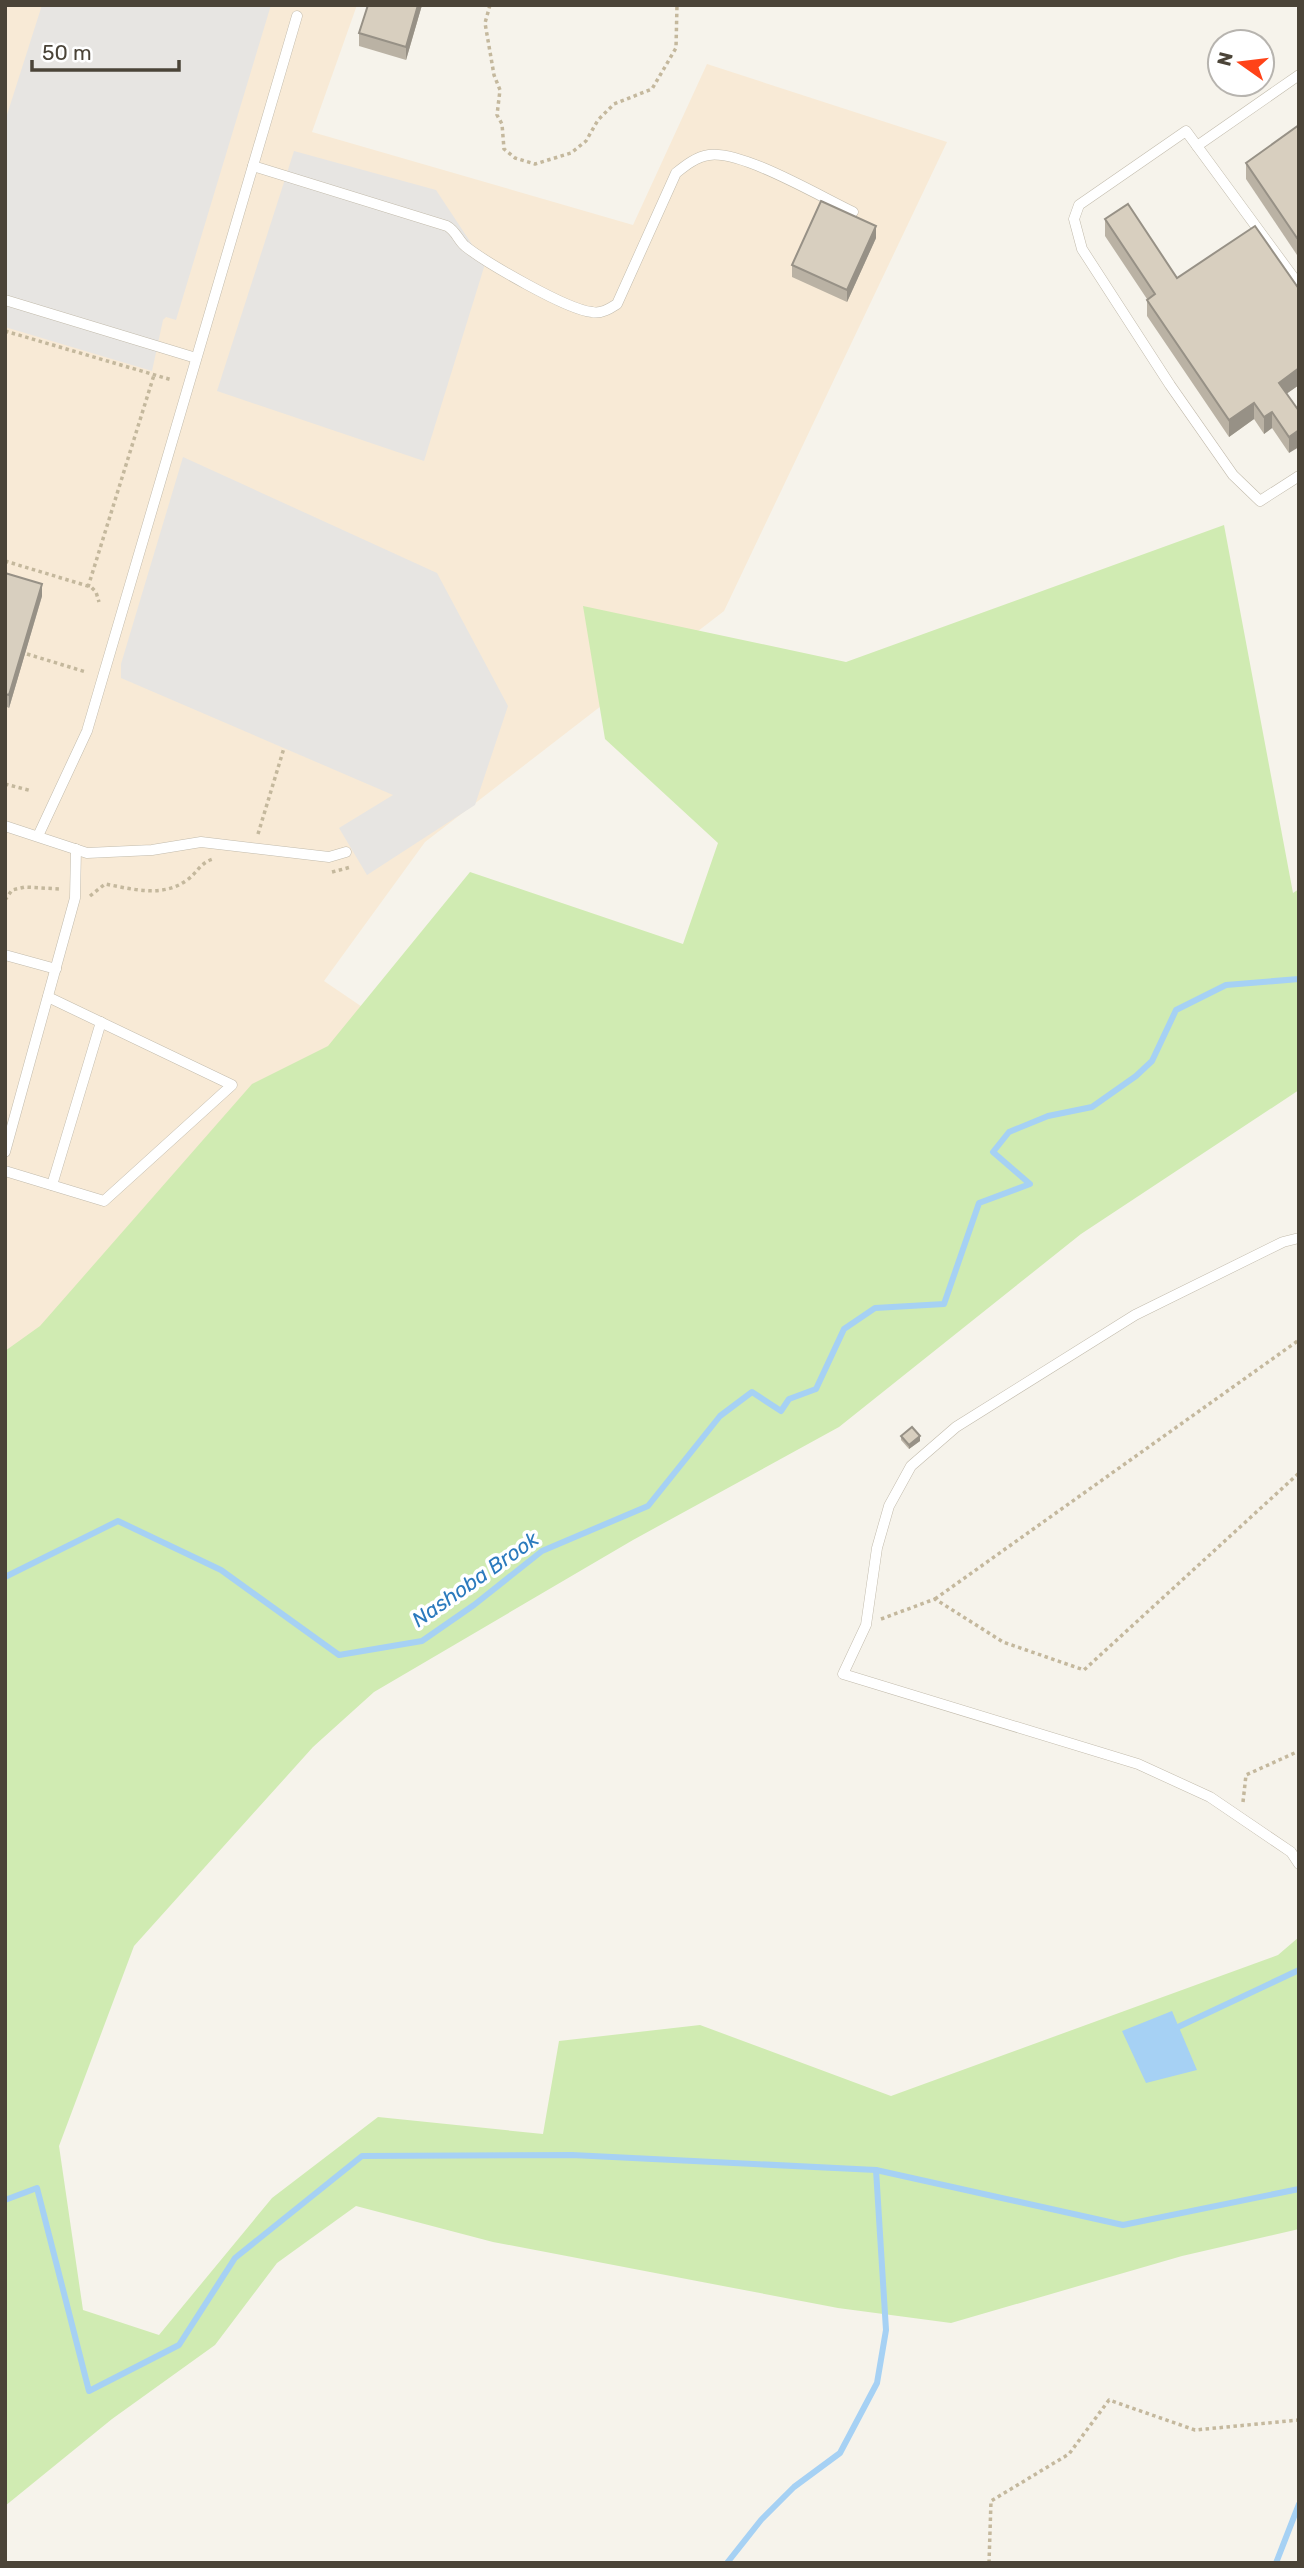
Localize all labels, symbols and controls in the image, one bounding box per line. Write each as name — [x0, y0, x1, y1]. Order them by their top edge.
scale bar — [32, 28, 178, 72]
north arrow — [1206, 28, 1276, 98]
text: 50 m — [42, 40, 92, 65]
text: N — [1212, 50, 1238, 68]
water label: Nashoba Brook — [407, 1525, 544, 1632]

